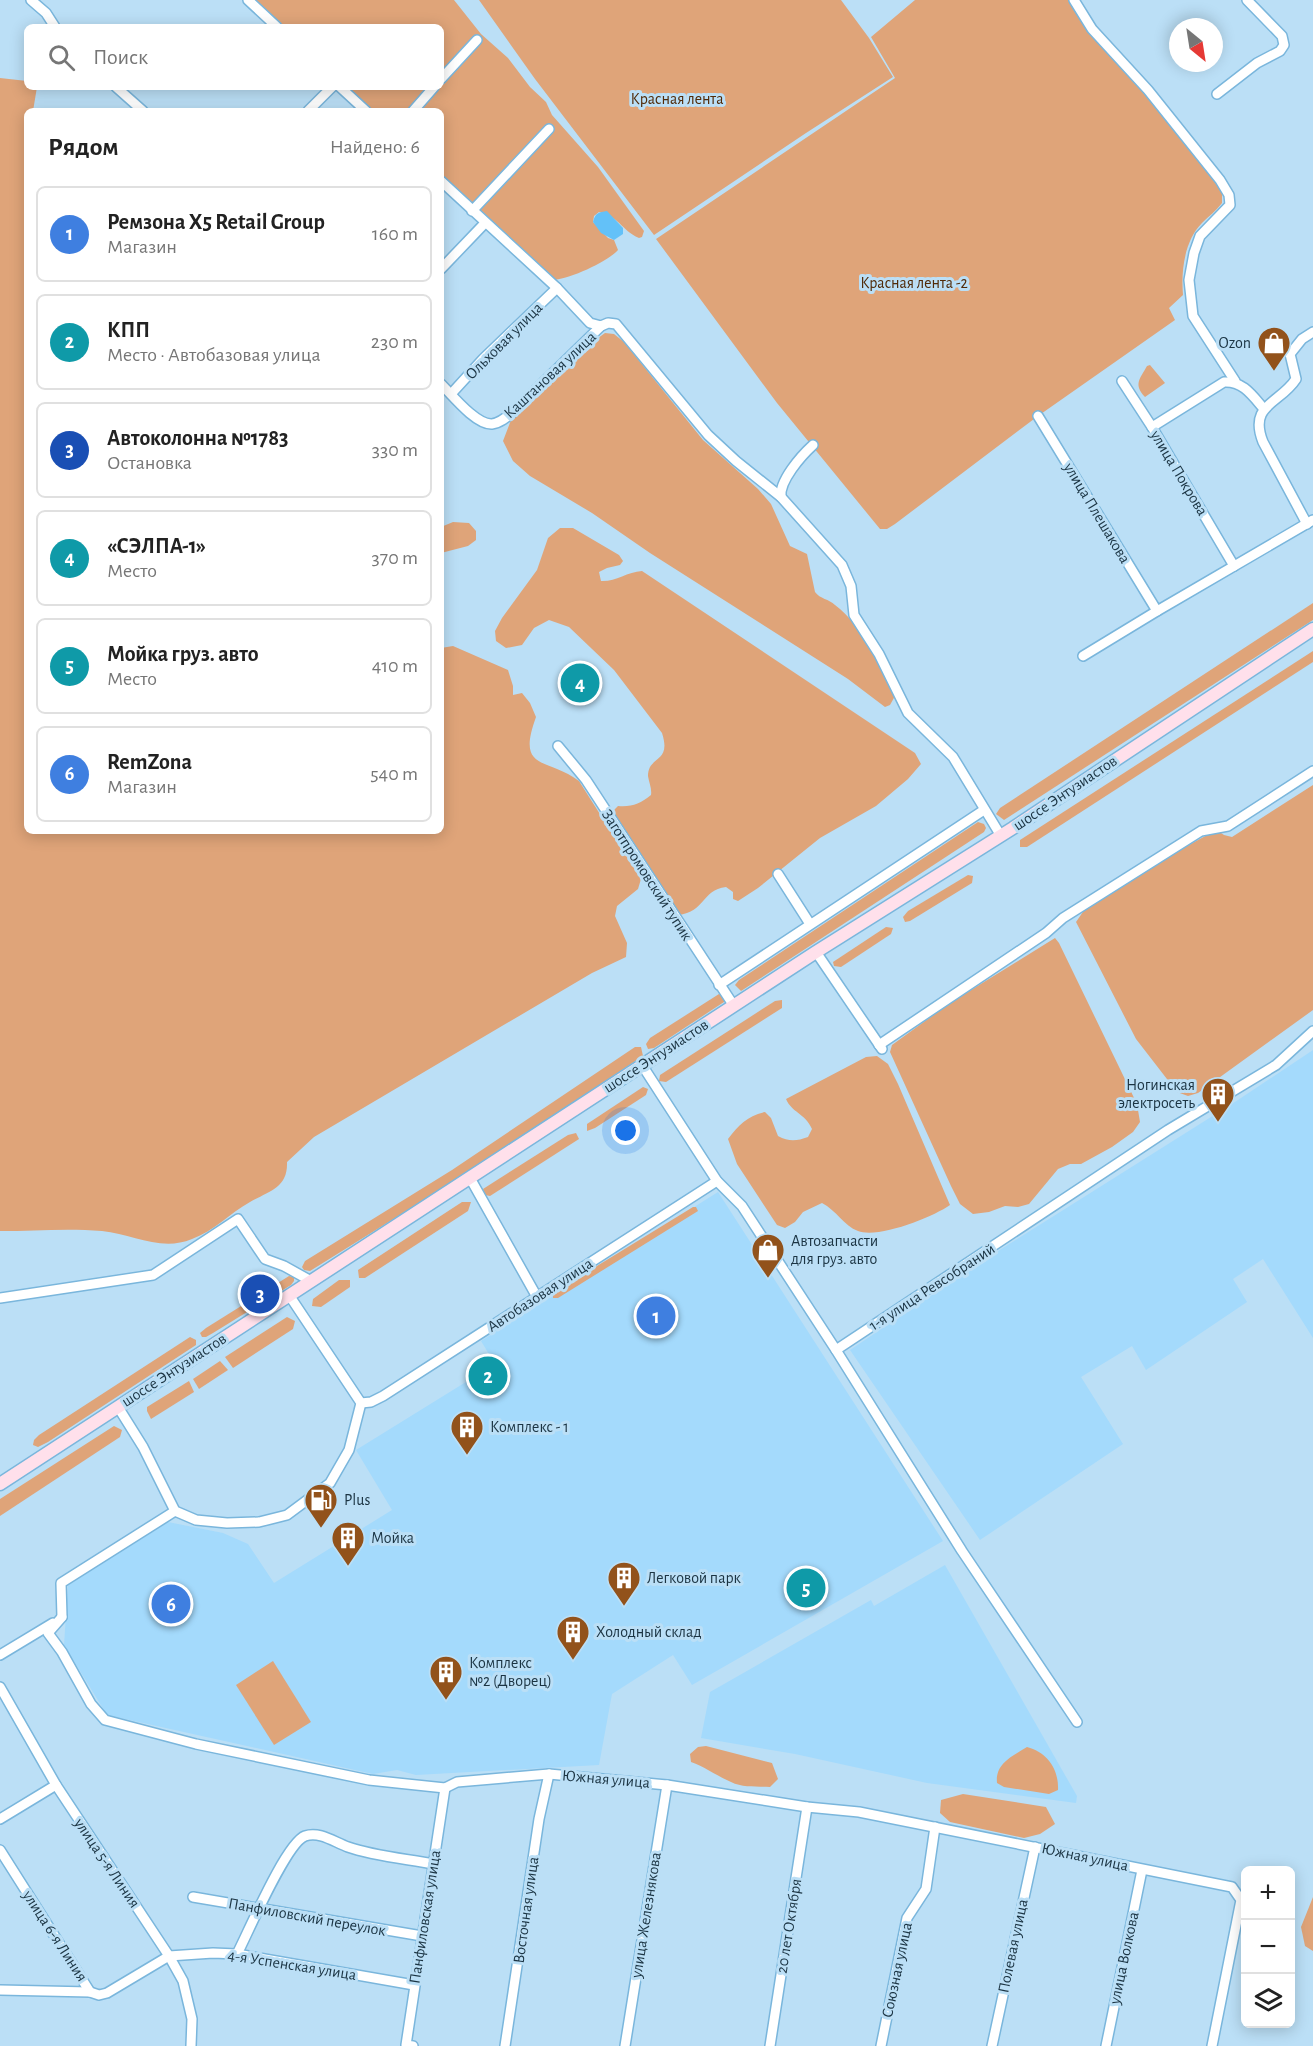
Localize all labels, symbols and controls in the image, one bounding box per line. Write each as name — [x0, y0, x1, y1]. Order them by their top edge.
north arrow — [1169, 18, 1223, 72]
search box — [24, 24, 444, 90]
icon: search — [45, 41, 78, 74]
text: Поиск — [93, 46, 148, 68]
park label: Красная лента — [631, 91, 723, 107]
text: Рядом — [48, 134, 119, 160]
text: Найдено: 6 — [330, 137, 420, 157]
text: Ремзона X5 Retail Group — [107, 211, 325, 233]
text: 1 — [66, 224, 73, 244]
text: 160 m — [372, 224, 418, 244]
text: Магазин — [107, 237, 177, 257]
park label: Красная лента -2 — [860, 275, 968, 291]
street label: Ольховая улица — [462, 299, 546, 383]
text: КПП — [107, 319, 150, 341]
shop icon: Ozon — [1256, 325, 1292, 372]
street label: Каштановая улица — [501, 328, 600, 422]
text: 2 — [65, 332, 74, 352]
text: 230 m — [371, 332, 418, 352]
place label: Ozon — [1219, 335, 1251, 351]
text: Место · Автобазовая улица — [107, 345, 321, 365]
text: Автоколонна №1783 — [107, 427, 288, 449]
street label: улица Покрова — [1146, 427, 1211, 519]
text: 3 — [65, 440, 74, 460]
text: 330 m — [372, 440, 418, 460]
text: Остановка — [107, 453, 192, 473]
street label: улица Плешакова — [1059, 459, 1133, 567]
text: «СЭЛПА-1» — [107, 535, 206, 557]
text: 4 — [64, 548, 75, 568]
text: 370 m — [372, 548, 418, 568]
text: Место — [107, 561, 157, 581]
text: Мойка груз. авто — [107, 643, 259, 665]
text: 5 — [65, 656, 74, 676]
text: 410 m — [372, 656, 418, 676]
pin: 4 — [560, 660, 600, 706]
text: Место — [107, 669, 157, 689]
text: RemZona — [107, 751, 192, 773]
street label: шоссе Энтузиастов — [1010, 752, 1120, 834]
text: 6 — [65, 764, 74, 784]
text: 540 m — [370, 764, 418, 784]
text: Магазин — [107, 777, 177, 797]
street label: Заготпромовский тупик — [598, 807, 696, 944]
street label: шоссе Энтузиастов — [601, 1016, 712, 1097]
building icon: Ногинская электросеть — [1200, 1076, 1236, 1123]
place label: Ногинская электросеть — [1118, 1077, 1195, 1111]
your location — [611, 1116, 640, 1145]
shop icon: Автозапчасти для груз. авто — [750, 1232, 786, 1279]
place label: Автозапчасти для груз. авто — [791, 1233, 878, 1268]
street label: 1-я улица Ревсобраний — [866, 1240, 998, 1334]
street label: Автобазовая улица — [484, 1255, 596, 1336]
pin: 3 — [240, 1272, 280, 1316]
pin: 1 — [636, 1294, 676, 1338]
street label: шоссе Энтузиастов — [119, 1330, 230, 1411]
pin: 2 — [468, 1354, 508, 1398]
building icon: Комплекс - 1 — [449, 1409, 485, 1456]
place label: Комплекс - 1 — [490, 1419, 569, 1435]
fuel station icon: Plus — [303, 1482, 339, 1529]
place label: Plus — [344, 1492, 370, 1508]
building icon: Мойка — [330, 1520, 366, 1567]
place label: Мойка — [371, 1530, 414, 1546]
building icon: Легковой парк — [606, 1560, 642, 1607]
pin: 5 — [786, 1566, 826, 1610]
place label: Легковой парк — [647, 1570, 741, 1586]
pin: 6 — [152, 1582, 190, 1626]
building icon: Холодный склад — [555, 1614, 591, 1661]
place label: Холодный склад — [596, 1624, 701, 1640]
building icon: Комплекс №2 (Дворец) — [428, 1654, 464, 1701]
place label: Комплекс №2 (Дворец) — [469, 1655, 552, 1689]
street label: Южная улица — [561, 1767, 651, 1792]
street label: улица 5-я Линия — [70, 1815, 143, 1911]
street label: Южная улица — [1040, 1840, 1130, 1875]
street label: Панфиловская улица — [407, 1849, 444, 1985]
street label: улица Железнякова — [628, 1851, 665, 1980]
street label: Восточная улица — [511, 1856, 542, 1965]
map controls — [1241, 1866, 1295, 2028]
button: + — [1241, 1866, 1295, 1920]
street label: 20 лет Октября — [774, 1877, 804, 1975]
street label: улица 6-я Линия — [18, 1887, 90, 1985]
street label: Панфиловский переулок — [227, 1895, 388, 1940]
street label: Полевая улица — [995, 1898, 1032, 1995]
street label: улица Волкова — [1106, 1910, 1143, 2007]
button: − — [1241, 1920, 1295, 1974]
street label: Союзная улица — [879, 1921, 916, 2019]
street label: 4-я Успенская улица — [226, 1947, 357, 1984]
button: layers — [1241, 1974, 1295, 2028]

